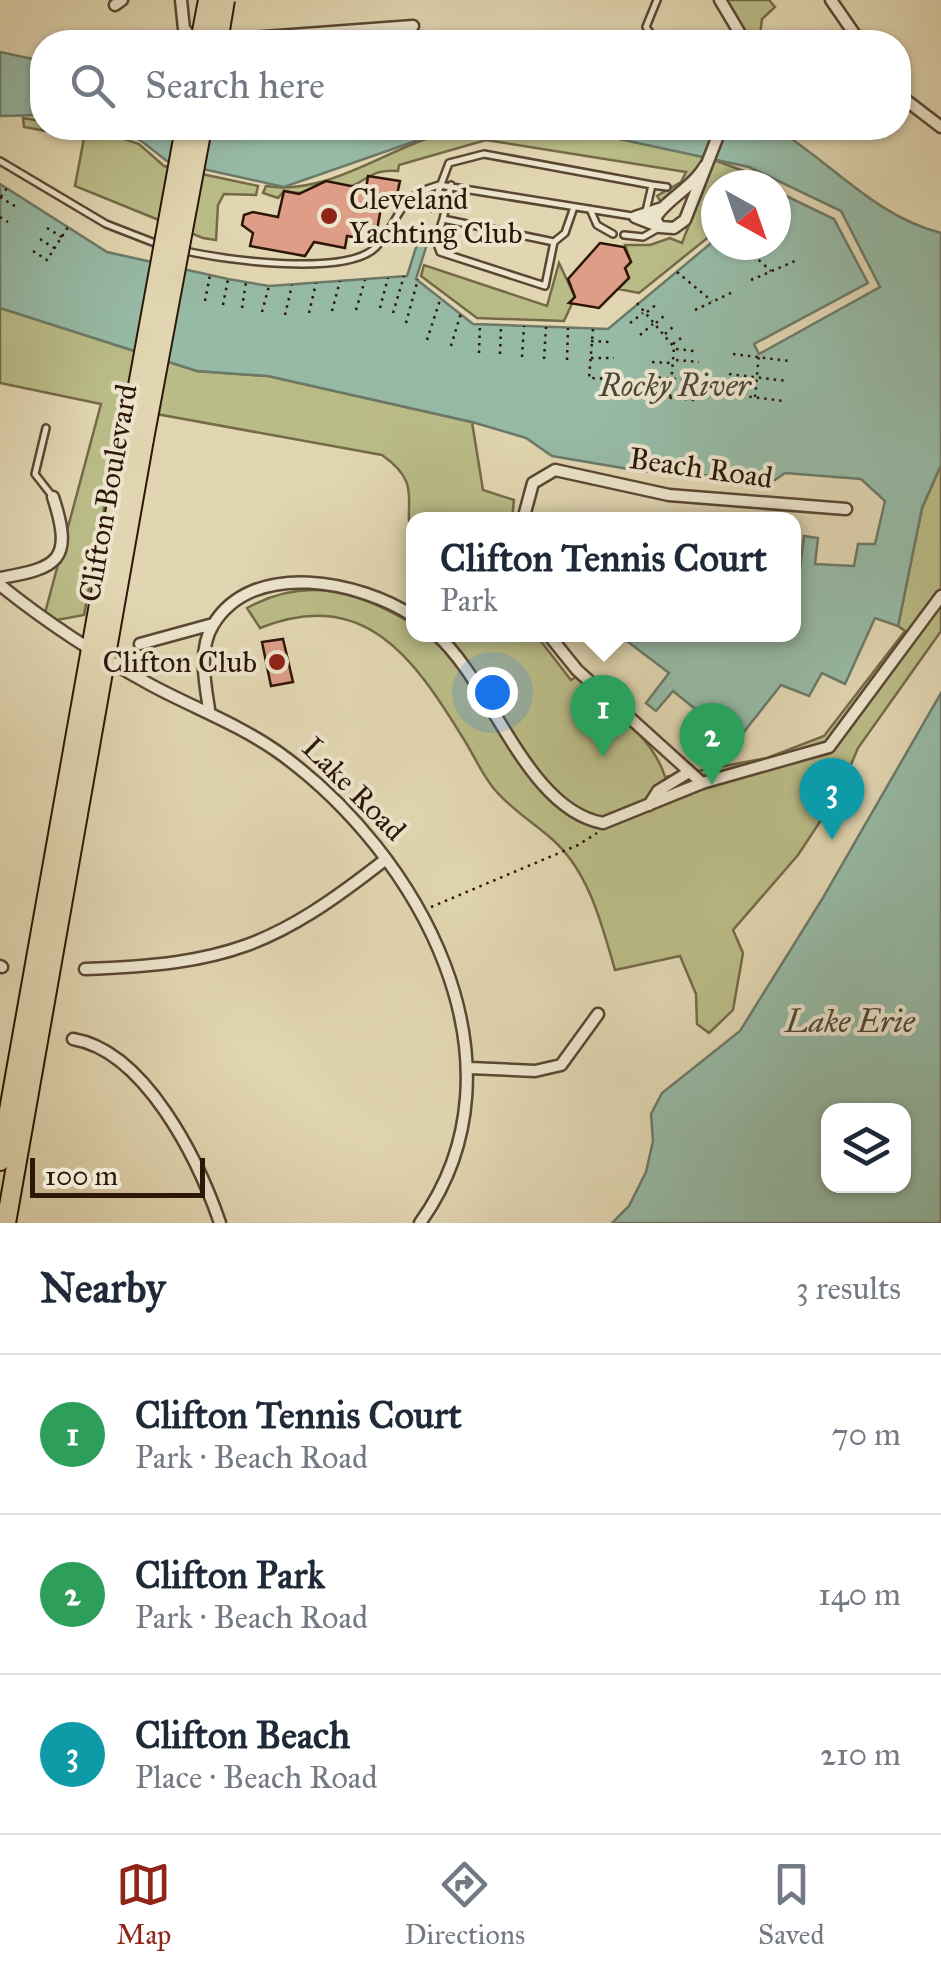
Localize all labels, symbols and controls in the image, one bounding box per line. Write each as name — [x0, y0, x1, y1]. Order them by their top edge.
search box — [30, 30, 911, 140]
icon: search — [65, 58, 120, 113]
text: Search here — [145, 62, 325, 108]
north arrow — [701, 170, 791, 260]
place label: Cleveland Yachting Club — [349, 181, 523, 251]
marker: Cleveland Yachting Club — [318, 205, 340, 227]
water label: Rocky River — [598, 366, 752, 405]
street label: Clifton Boulevard — [71, 381, 145, 605]
street label: Beach Road — [627, 440, 775, 496]
popup — [406, 512, 801, 642]
text: Clifton Tennis Court — [440, 535, 767, 581]
text: Park — [440, 581, 498, 620]
place label: Clifton Club — [102, 644, 257, 680]
marker: Clifton Club — [266, 651, 288, 673]
your location — [467, 667, 518, 718]
pin: 1 — [570, 674, 636, 757]
pin: 2 — [680, 702, 744, 785]
street label: Lake Road — [295, 730, 413, 848]
pin: 3 — [800, 758, 864, 840]
water label: Lake Erie — [783, 1002, 916, 1041]
map controls — [821, 1103, 911, 1193]
button: layers — [821, 1103, 911, 1193]
scale bar — [30, 1153, 205, 1198]
text: 100 m — [45, 1158, 118, 1193]
text: Nearby — [40, 1262, 165, 1314]
text: 3 results — [796, 1269, 901, 1308]
text: Clifton Tennis Court — [135, 1392, 462, 1438]
text: 1 — [66, 1415, 79, 1454]
text: 70 m — [832, 1415, 901, 1454]
text: Park · Beach Road — [135, 1438, 368, 1477]
text: Clifton Park — [135, 1552, 325, 1598]
text: 2 — [65, 1575, 80, 1614]
text: 140 m — [818, 1575, 901, 1614]
text: Park · Beach Road — [135, 1598, 368, 1637]
text: Clifton Beach — [135, 1712, 350, 1758]
text: 3 — [66, 1735, 79, 1774]
text: 210 m — [820, 1735, 901, 1774]
text: Place · Beach Road — [135, 1758, 377, 1797]
tab: Map — [116, 1857, 171, 1952]
tab: Directions — [404, 1857, 525, 1952]
tab: Saved — [758, 1857, 825, 1952]

